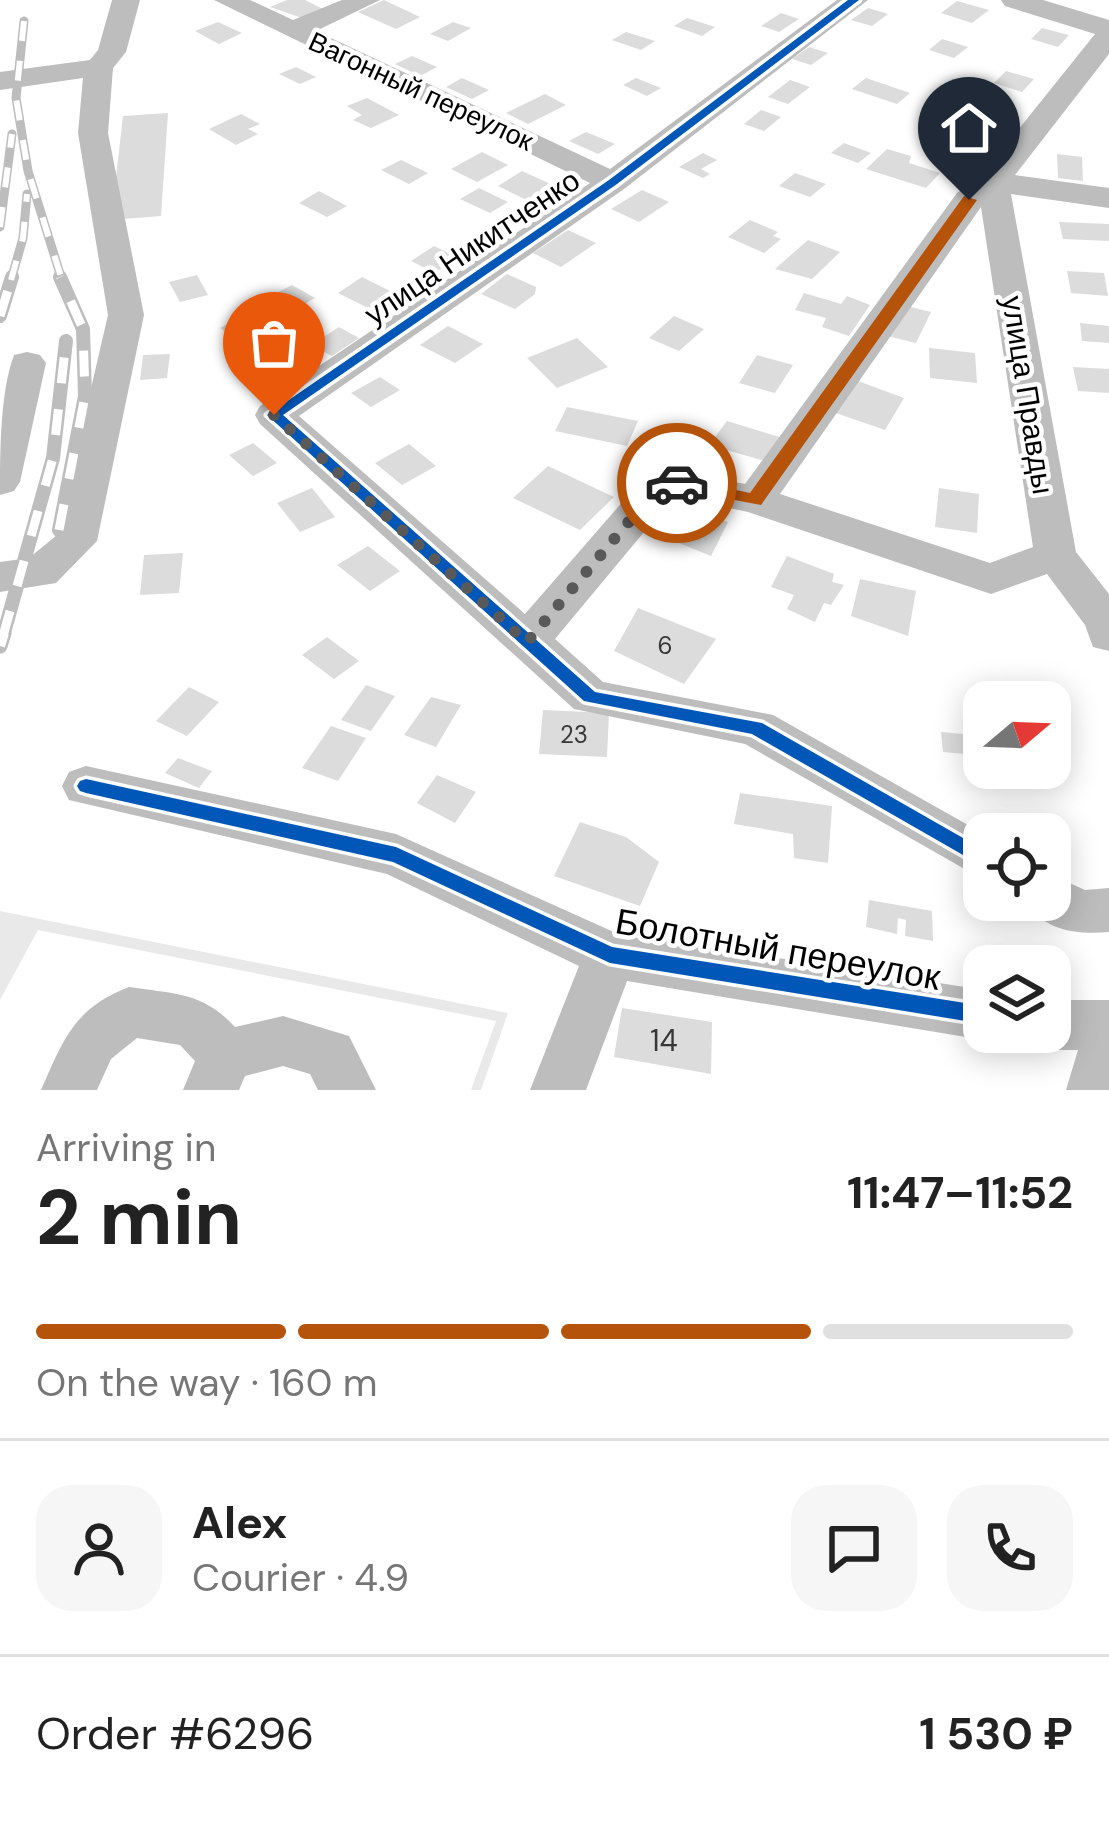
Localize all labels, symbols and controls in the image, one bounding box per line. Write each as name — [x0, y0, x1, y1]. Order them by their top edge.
street label: Вагонный переулок — [303, 24, 539, 158]
pin — [918, 77, 1020, 200]
icon: home — [936, 95, 1002, 161]
street label: улица Никитченко — [357, 161, 587, 333]
pin — [223, 292, 325, 415]
street label: улица Правды — [993, 293, 1063, 497]
icon: bag — [241, 310, 307, 376]
courier — [617, 423, 737, 543]
icon: car — [644, 450, 710, 516]
house number: 6 — [657, 630, 673, 661]
north arrow — [963, 681, 1071, 789]
map controls — [963, 681, 1071, 1053]
house number: 23 — [560, 719, 588, 750]
button: locate — [963, 813, 1071, 921]
street label: Болотный переулок — [612, 897, 944, 1001]
button: layers — [963, 945, 1071, 1053]
house number: 14 — [650, 1021, 678, 1060]
text: Arriving in — [36, 1122, 216, 1173]
text: 11:47–11:52 — [847, 1163, 1073, 1222]
text: 2 min — [36, 1167, 242, 1268]
text: On the way · 160 m — [36, 1357, 377, 1408]
button: person — [36, 1485, 162, 1611]
button: chat — [791, 1485, 917, 1611]
button: phone — [947, 1485, 1073, 1611]
text: Alex — [192, 1493, 287, 1552]
text: Courier · 4.9 — [192, 1552, 409, 1603]
text: Order #6296 — [36, 1704, 314, 1763]
text: 1 530 ₽ — [919, 1704, 1073, 1763]

